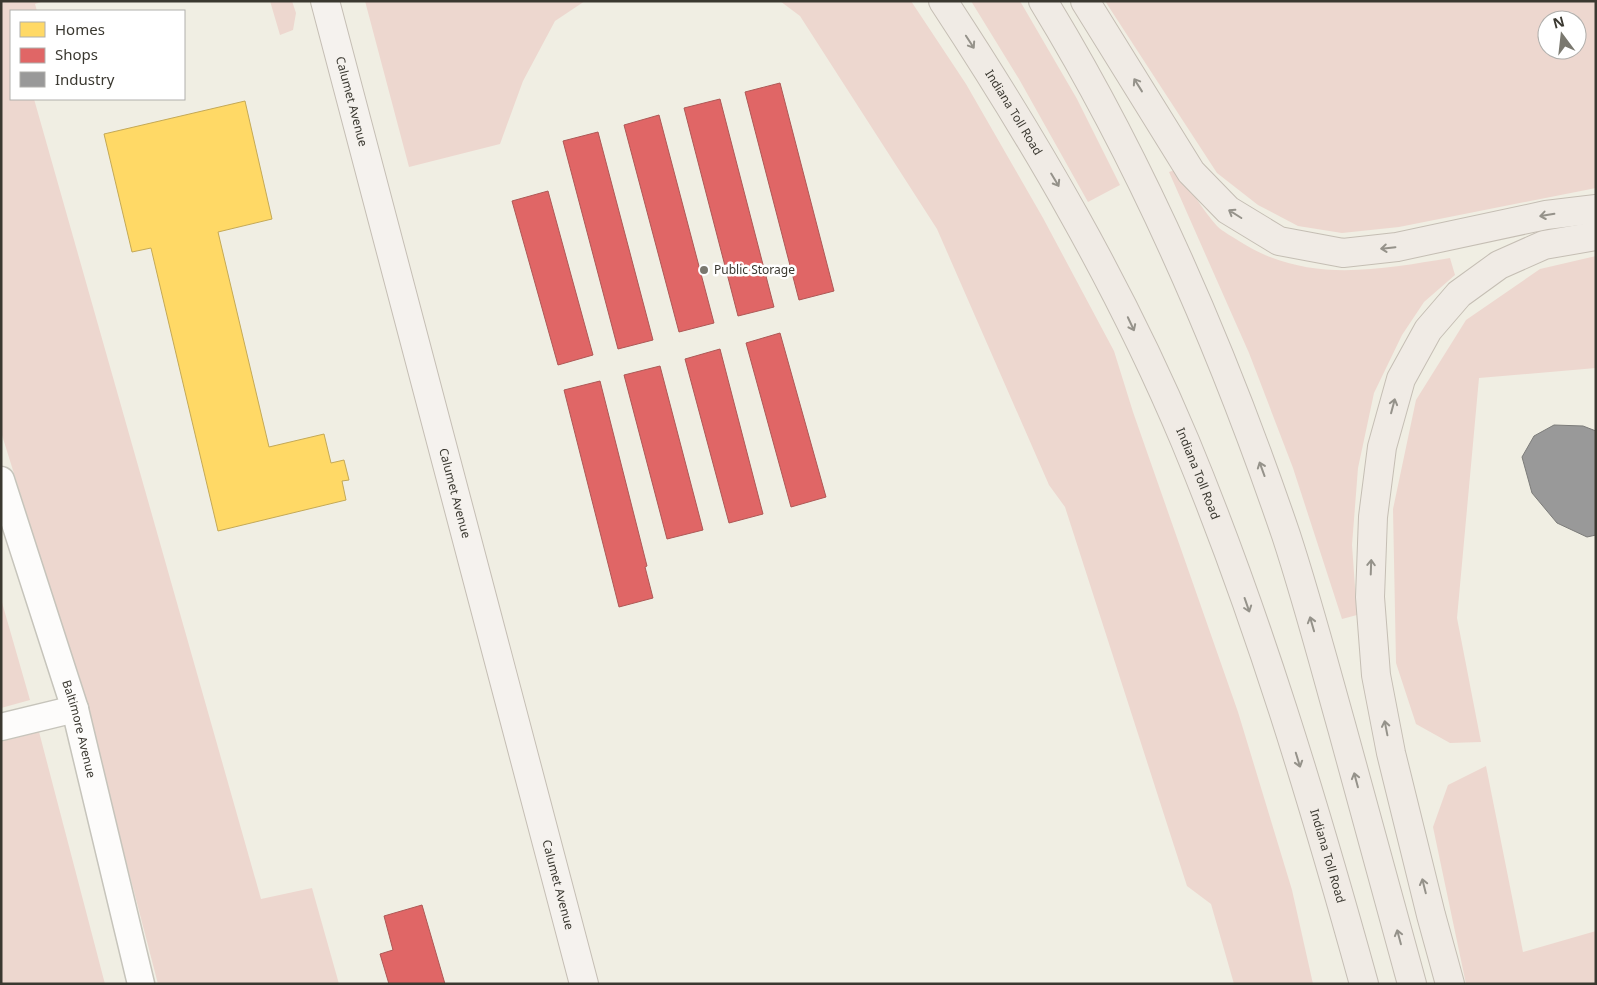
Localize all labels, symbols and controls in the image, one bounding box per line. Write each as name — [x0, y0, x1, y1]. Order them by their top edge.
legend — [10, 10, 185, 100]
north arrow — [1537, 10, 1587, 60]
text: N — [1551, 11, 1566, 33]
text: Homes — [55, 19, 105, 39]
one-way arrow — [965, 35, 975, 49]
text: Shops — [55, 44, 98, 64]
street label: Calumet Avenue — [332, 55, 372, 149]
street label: Indiana Toll Road — [981, 66, 1047, 158]
text: Industry — [55, 69, 115, 89]
one-way arrow — [1132, 79, 1142, 93]
one-way arrow — [1051, 173, 1061, 187]
one-way arrow — [1228, 208, 1242, 218]
one-way arrow — [1540, 211, 1556, 221]
one-way arrow — [1381, 243, 1397, 253]
place label: Public Storage — [714, 261, 795, 278]
marker: Public Storage — [698, 264, 710, 276]
one-way arrow — [1126, 316, 1136, 331]
one-way arrow — [1389, 399, 1398, 415]
street label: Indiana Toll Road — [1172, 425, 1224, 522]
street label: Calumet Avenue — [435, 446, 475, 540]
one-way arrow — [1257, 462, 1266, 477]
one-way arrow — [1366, 559, 1376, 575]
one-way arrow — [1243, 597, 1252, 613]
one-way arrow — [1306, 616, 1316, 632]
street label: Baltimore Avenue — [58, 678, 100, 780]
one-way arrow — [1381, 720, 1391, 736]
one-way arrow — [1294, 751, 1303, 767]
one-way arrow — [1350, 772, 1360, 788]
street label: Indiana Toll Road — [1306, 807, 1350, 905]
street label: Calumet Avenue — [538, 838, 578, 932]
one-way arrow — [1419, 879, 1428, 895]
one-way arrow — [1394, 929, 1403, 945]

